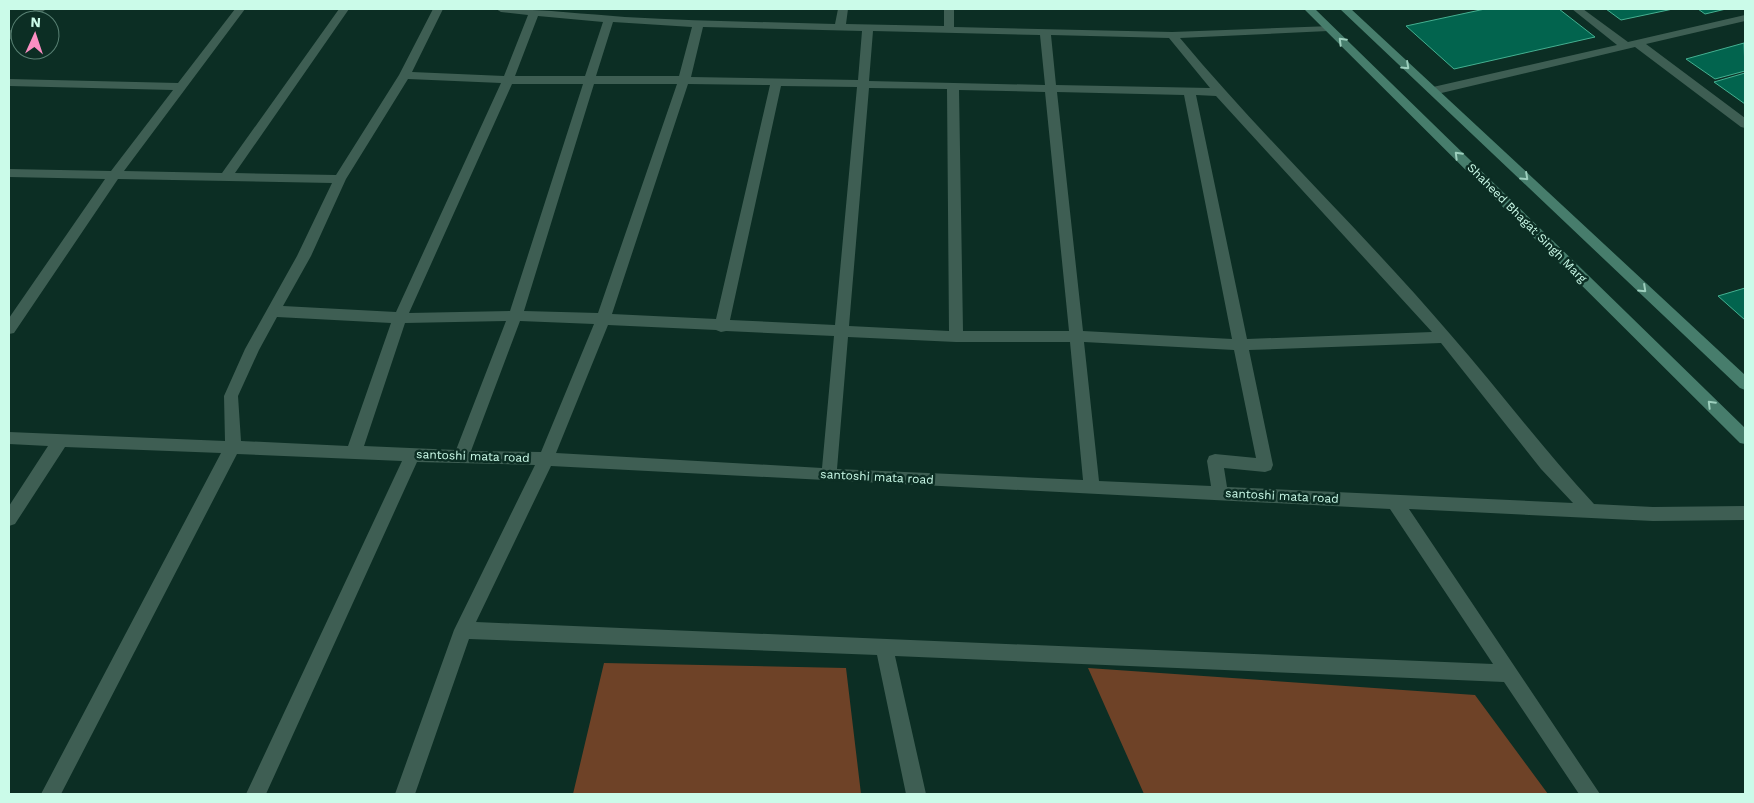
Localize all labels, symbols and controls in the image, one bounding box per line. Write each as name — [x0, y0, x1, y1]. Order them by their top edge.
north arrow — [10, 10, 60, 60]
text: N — [30, 14, 41, 30]
one-way arrow — [1338, 38, 1347, 47]
one-way arrow — [1401, 60, 1410, 69]
one-way arrow — [1454, 152, 1463, 161]
street label: Shaheed Bhagat Singh Marg — [1464, 160, 1590, 286]
one-way arrow — [1519, 171, 1528, 180]
one-way arrow — [1638, 283, 1647, 292]
one-way arrow — [1707, 401, 1716, 410]
street label: santoshi mata road — [416, 447, 530, 465]
street label: santoshi mata road — [820, 467, 934, 487]
street label: santoshi mata road — [1225, 486, 1339, 506]

